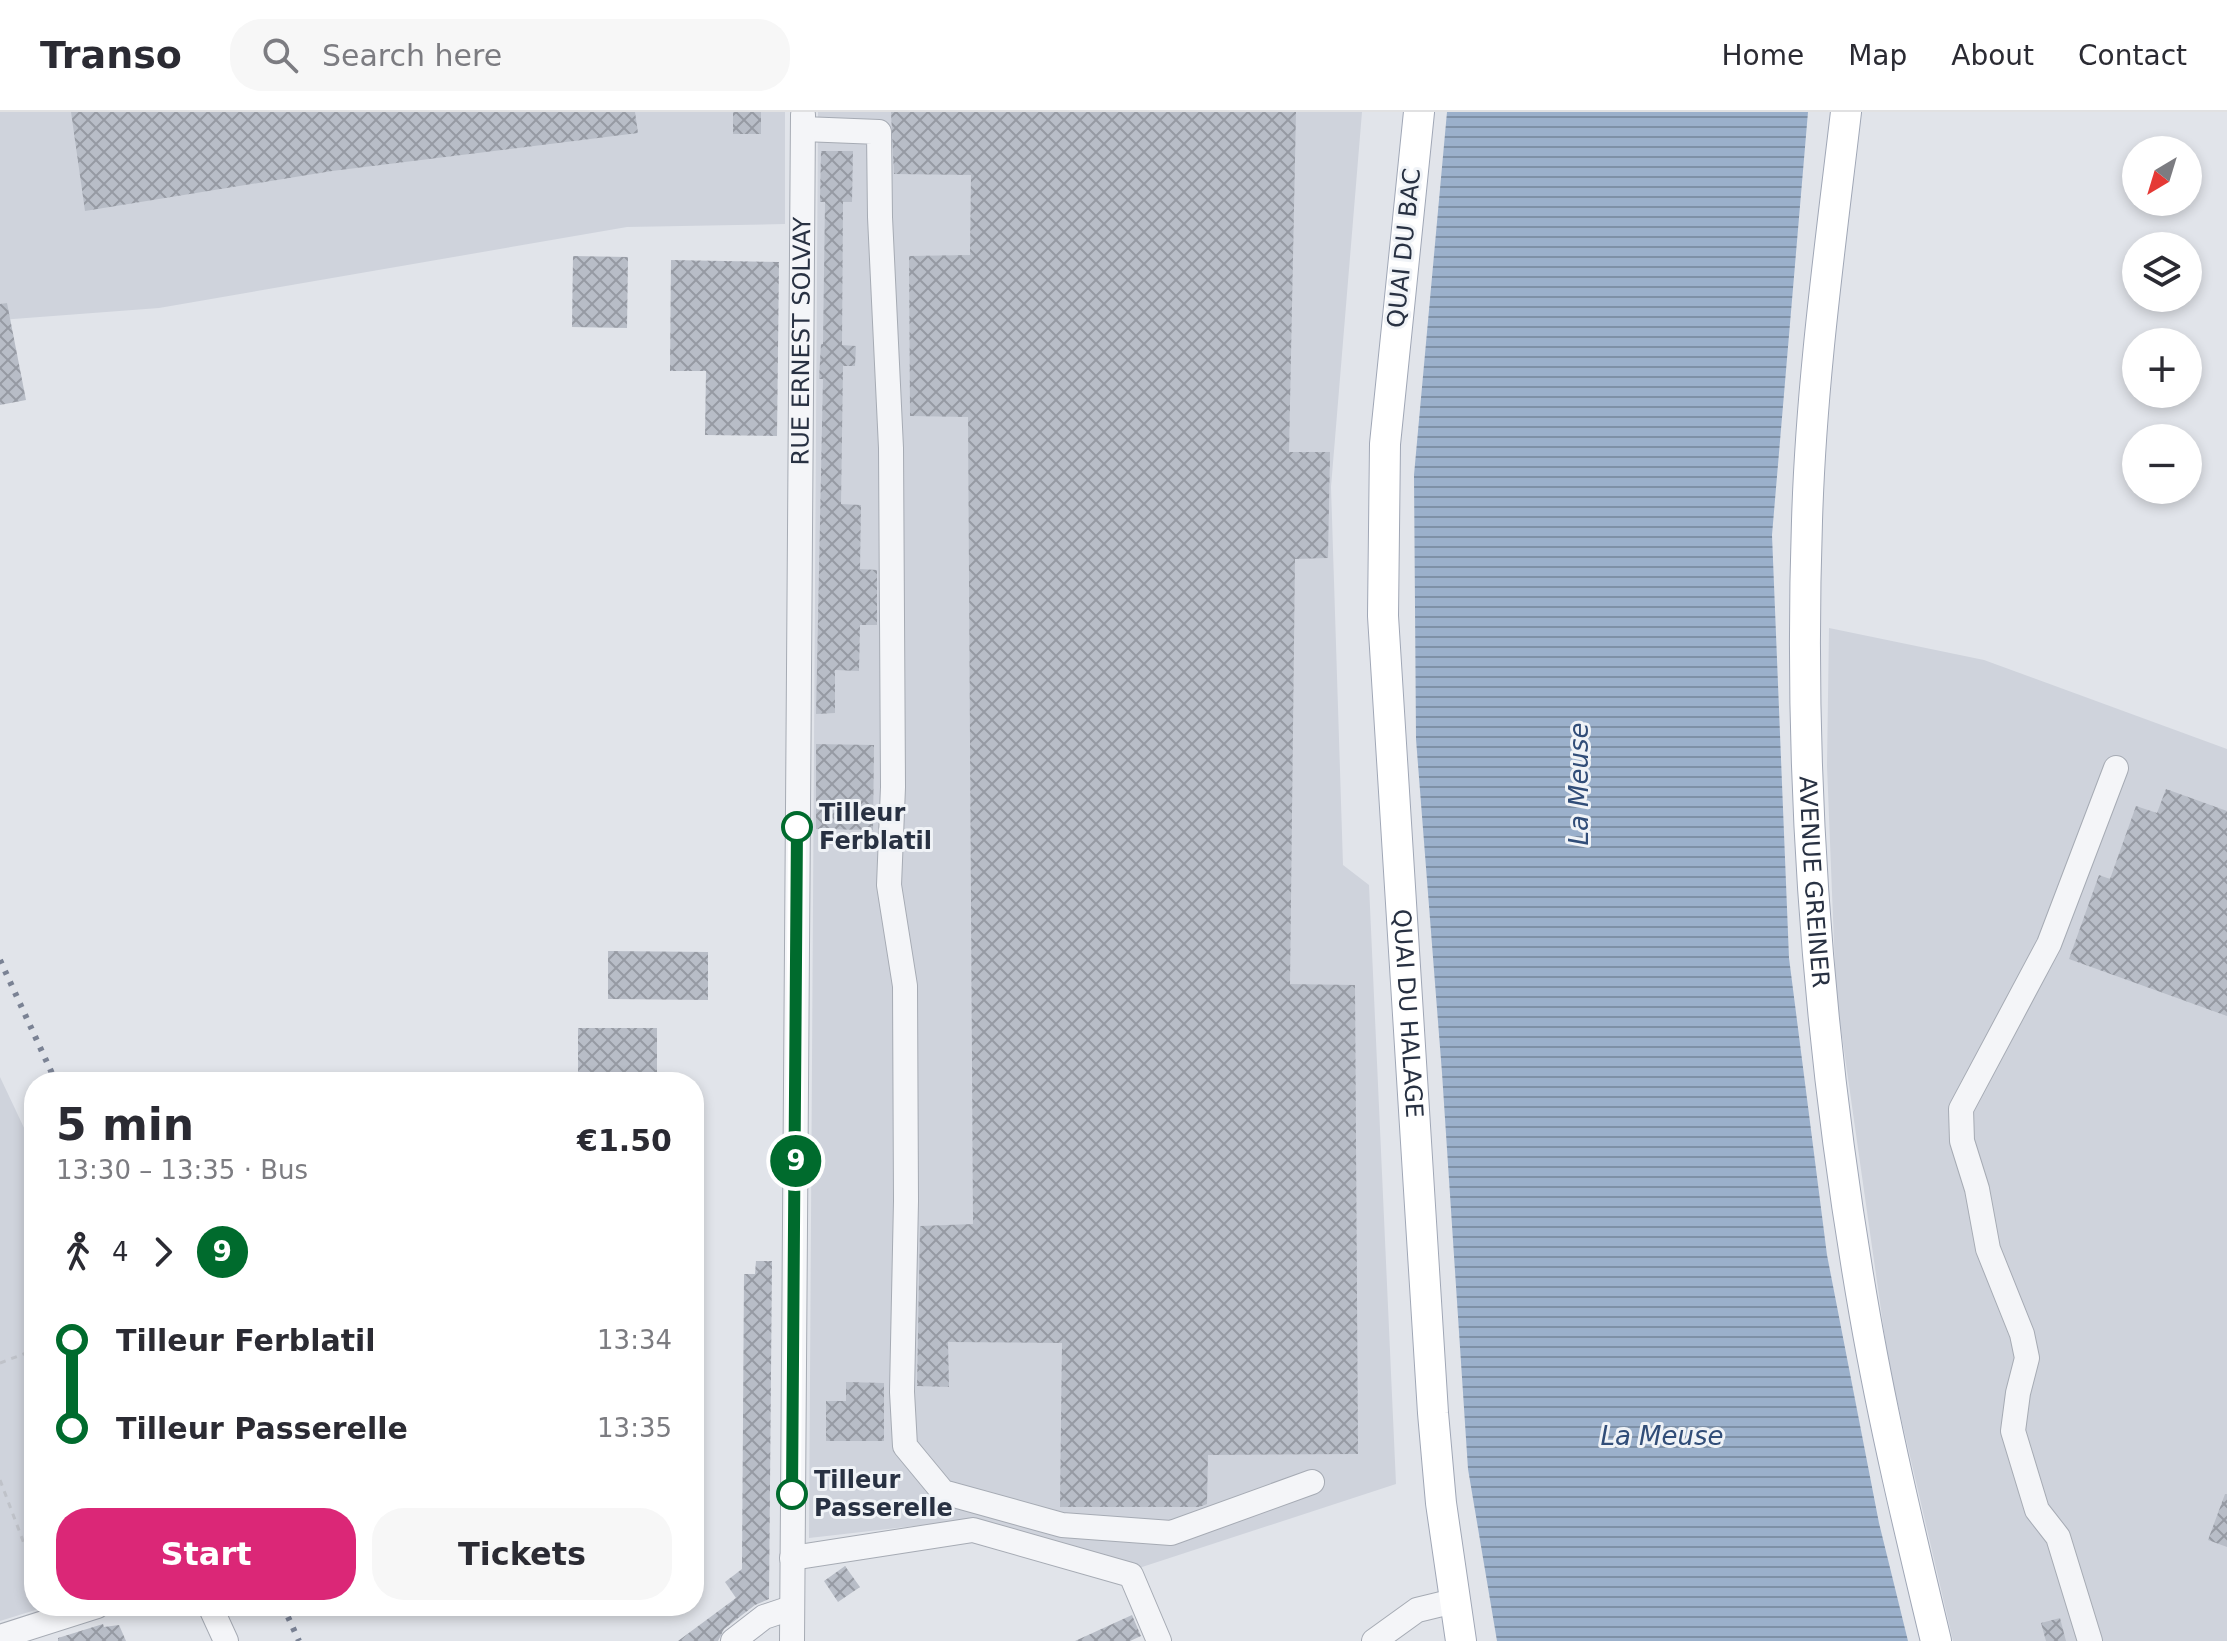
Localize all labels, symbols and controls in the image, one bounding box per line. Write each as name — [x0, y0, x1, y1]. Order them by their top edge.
search box — [230, 19, 790, 91]
text: Transo — [40, 33, 182, 77]
icon: search — [258, 33, 302, 77]
text: Search here — [322, 38, 502, 73]
text: Home — [1721, 39, 1804, 72]
text: Map — [1848, 39, 1907, 72]
text: About — [1951, 39, 2034, 72]
text: Contact — [2078, 39, 2187, 72]
north arrow — [2122, 136, 2202, 216]
map controls — [2122, 136, 2202, 504]
street label: QUAI DU BAC — [1382, 167, 1426, 329]
street label: RUE ERNEST SOLVAY — [786, 216, 816, 465]
button: layers — [2122, 232, 2202, 312]
button: + — [2122, 328, 2202, 408]
button: − — [2122, 424, 2202, 504]
water label: La Meuse — [1564, 722, 1594, 846]
street label: AVENUE GREINER — [1793, 775, 1835, 989]
place label: Tilleur Ferblatil — [819, 799, 932, 855]
marker: Tilleur Ferblatil — [782, 812, 812, 842]
street label: QUAI DU HALAGE — [1387, 908, 1428, 1119]
text: 5 min — [56, 1099, 194, 1150]
text: €1.50 — [577, 1123, 672, 1158]
line badge: 9 — [770, 1135, 822, 1187]
text: 9 — [786, 1144, 806, 1177]
text: 13:30 – 13:35 · Bus — [56, 1155, 308, 1185]
icon: walk — [56, 1230, 100, 1274]
icon: forward — [141, 1230, 185, 1274]
text: 9 — [213, 1235, 232, 1268]
text: 4 — [112, 1237, 129, 1267]
text: Tilleur Ferblatil — [116, 1323, 376, 1358]
text: 13:34 — [597, 1325, 672, 1355]
text: Tilleur Passerelle — [116, 1411, 408, 1446]
text: 13:35 — [597, 1413, 672, 1443]
water label: La Meuse — [1600, 1421, 1724, 1451]
place label: Tilleur Passerelle — [814, 1466, 953, 1522]
marker: Tilleur Passerelle — [777, 1479, 807, 1509]
button: Start — [56, 1508, 356, 1600]
button: Tickets — [372, 1508, 672, 1600]

